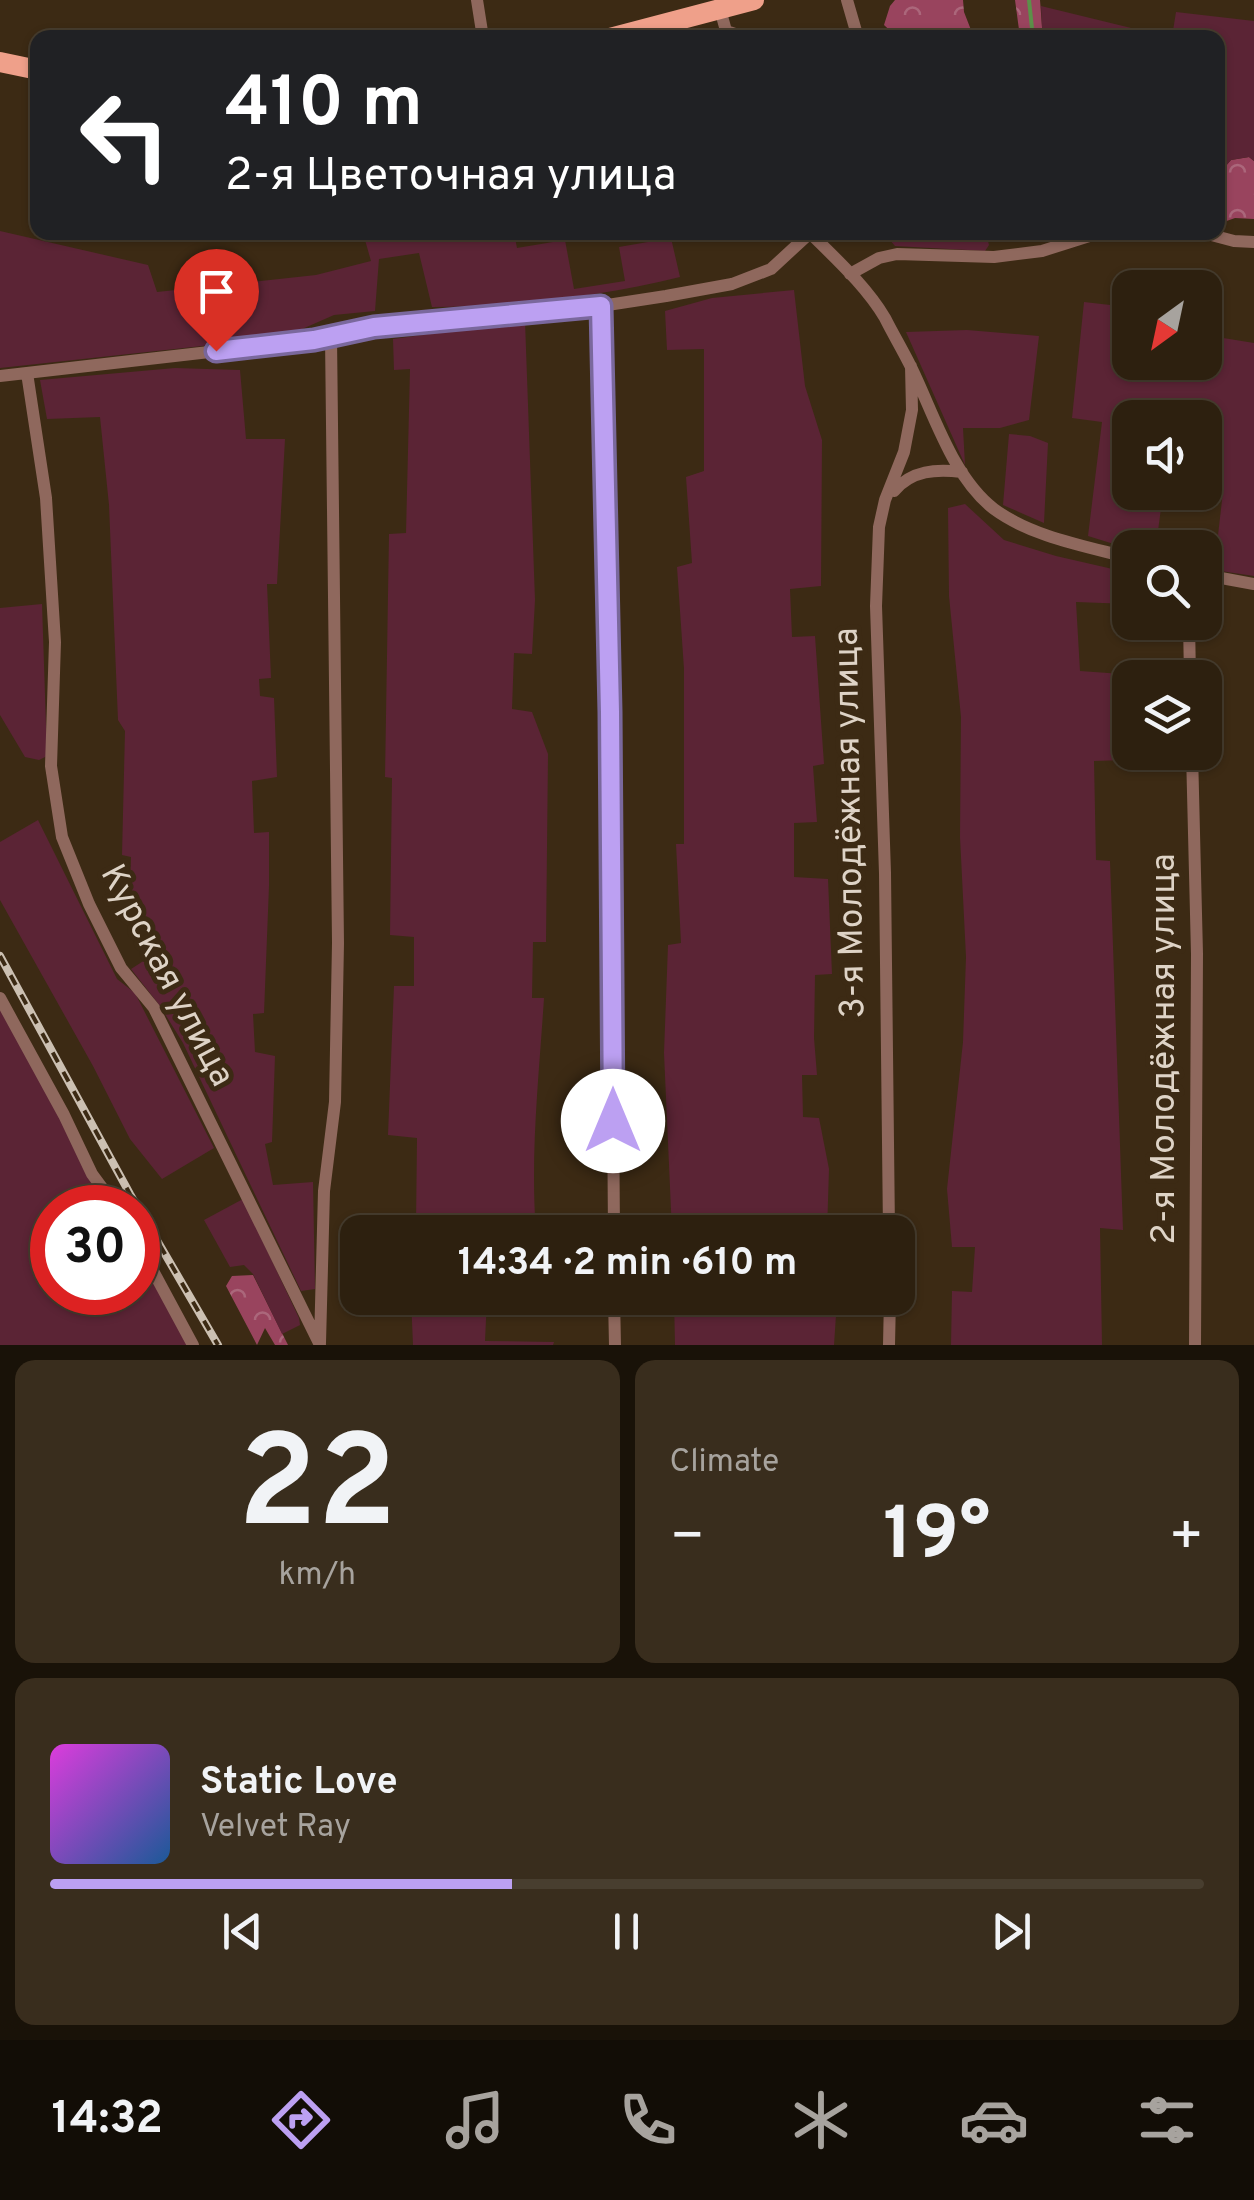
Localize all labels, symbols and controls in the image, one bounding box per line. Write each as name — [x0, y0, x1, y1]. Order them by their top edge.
text: 410 m — [225, 62, 423, 151]
icon: left — [60, 70, 190, 200]
text: 2-я Цветочная улица — [225, 149, 676, 206]
pin — [174, 249, 259, 352]
icon: arrive — [189, 264, 244, 319]
north arrow — [1112, 270, 1222, 380]
map controls — [1112, 270, 1222, 770]
button: sound — [1112, 400, 1222, 510]
button: search — [1112, 530, 1222, 640]
street label: 3-я Молодёжная улица — [826, 627, 876, 1019]
button: layers — [1112, 660, 1222, 770]
street label: 2-я Молодёжная улица — [1143, 853, 1187, 1245]
street label: Курская улица — [89, 857, 243, 1095]
position arrow — [561, 1069, 665, 1173]
speed limit sign: 30 — [30, 1185, 160, 1315]
text: 14:34 · 2 min · 610 m — [458, 1240, 797, 1289]
text: 22 — [238, 1408, 397, 1573]
text: Climate — [670, 1443, 779, 1483]
text: 19° — [883, 1491, 990, 1586]
text: − — [670, 1504, 705, 1574]
text: + — [1169, 1504, 1204, 1574]
text: km/h — [278, 1556, 356, 1596]
text: Static Love — [200, 1759, 398, 1808]
text: Velvet Ray — [200, 1808, 351, 1848]
icon: previous — [215, 1904, 270, 1959]
icon: pause — [599, 1904, 654, 1959]
icon: next — [984, 1904, 1039, 1959]
icon: directions — [266, 2085, 336, 2155]
icon: music — [440, 2085, 510, 2155]
icon: phone — [613, 2085, 683, 2155]
icon: climate — [786, 2085, 856, 2155]
icon: car — [959, 2085, 1029, 2155]
icon: filters — [1132, 2085, 1202, 2155]
text: 14:32 — [52, 2092, 163, 2149]

